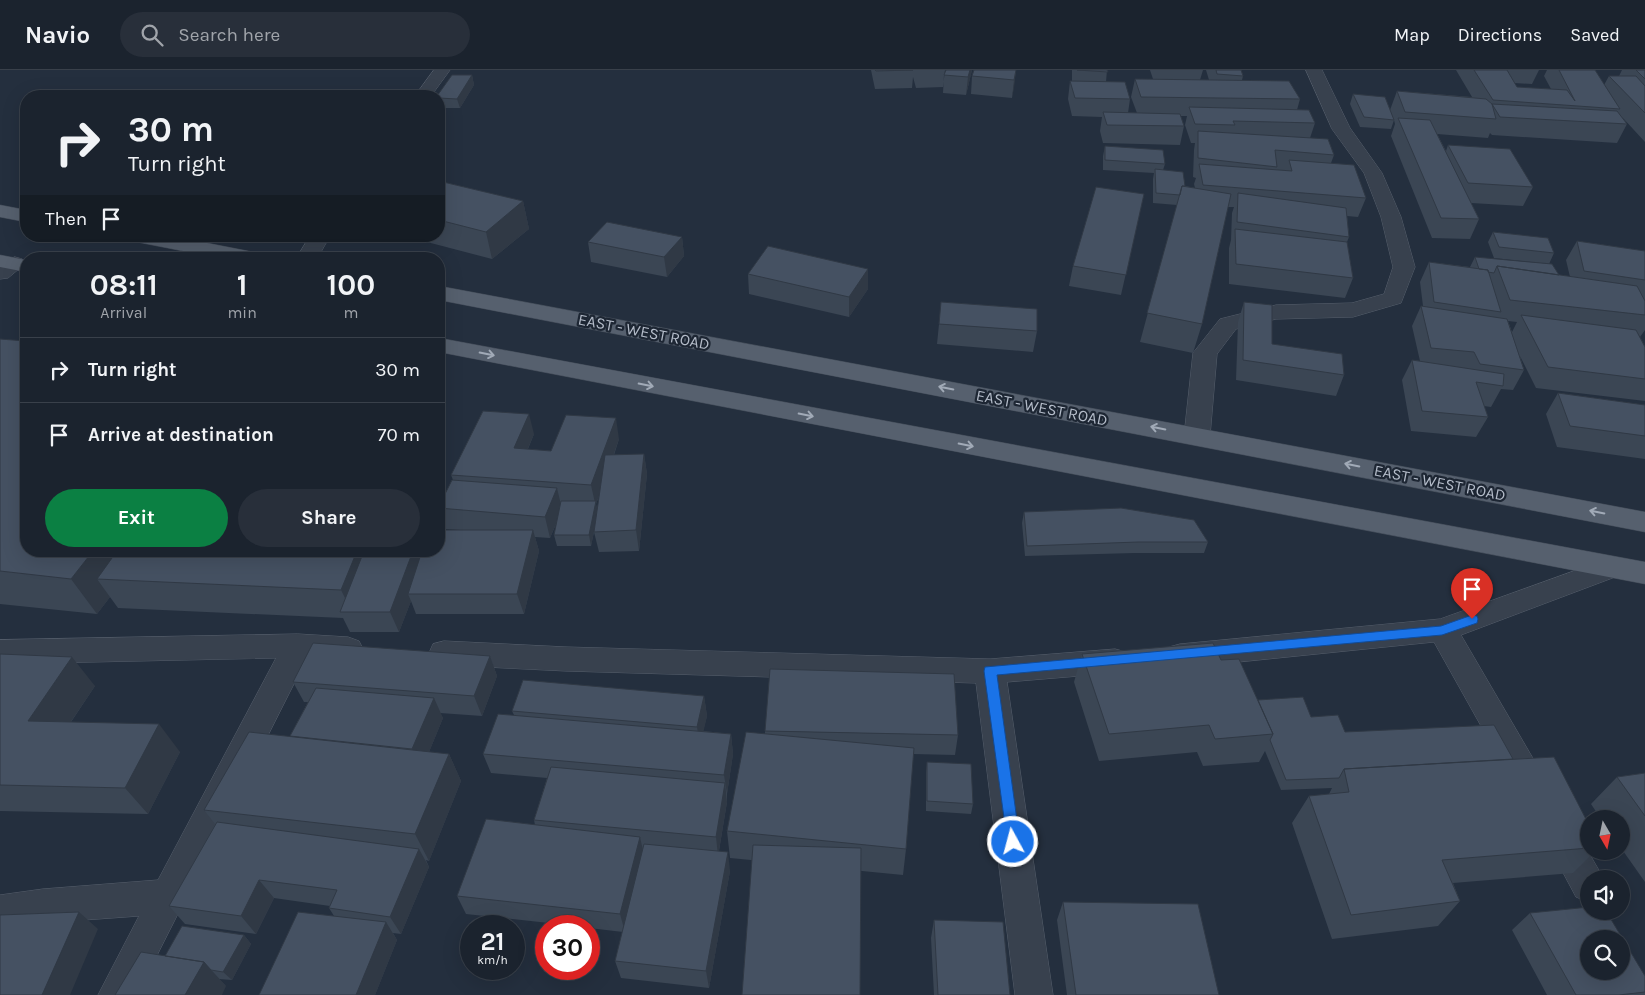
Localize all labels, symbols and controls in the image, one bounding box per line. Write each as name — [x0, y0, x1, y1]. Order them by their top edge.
search box — [120, 12, 470, 57]
text: Navio — [25, 21, 90, 49]
icon: search — [138, 21, 166, 49]
text: Search here — [178, 24, 280, 46]
text: Map — [1394, 24, 1430, 46]
text: Directions — [1458, 24, 1542, 46]
text: Saved — [1570, 24, 1620, 46]
text: 30 m — [128, 109, 214, 150]
icon: right — [45, 110, 110, 175]
text: Turn right — [128, 151, 226, 177]
icon: arrive — [97, 205, 125, 233]
text: Then — [45, 208, 87, 230]
text: 08:11 — [90, 267, 158, 303]
text: 1 — [237, 267, 247, 303]
text: 100 — [327, 267, 375, 303]
text: Arrival — [100, 303, 147, 322]
text: min — [227, 303, 257, 322]
text: m — [343, 303, 358, 322]
street label: EAST - WEST ROAD — [576, 309, 711, 354]
one-way arrow — [478, 350, 494, 360]
icon: right — [45, 356, 73, 384]
text: Turn right — [88, 359, 177, 381]
text: 30 m — [375, 359, 420, 381]
one-way arrow — [638, 381, 654, 390]
one-way arrow — [939, 383, 955, 393]
street label: EAST - WEST ROAD — [974, 385, 1109, 430]
one-way arrow — [797, 411, 813, 421]
icon: arrive — [45, 421, 73, 449]
one-way arrow — [1150, 423, 1166, 433]
text: Arrive at destination — [88, 424, 274, 446]
text: 70 m — [378, 424, 420, 446]
one-way arrow — [957, 441, 973, 451]
one-way arrow — [1344, 460, 1360, 470]
street label: EAST - WEST ROAD — [1372, 460, 1507, 505]
button: Exit — [45, 489, 228, 547]
button: Share — [238, 489, 420, 547]
one-way arrow — [1590, 507, 1606, 517]
pin — [1451, 568, 1493, 619]
icon: arrive — [1458, 575, 1486, 603]
north arrow — [1580, 810, 1630, 860]
map controls — [1580, 810, 1630, 980]
position arrow — [986, 815, 1038, 867]
button: sound — [1580, 870, 1630, 920]
speed limit sign: 30 — [535, 915, 600, 980]
text: 21 — [480, 927, 505, 956]
button: search — [1580, 930, 1630, 980]
text: km/h — [477, 953, 508, 967]

